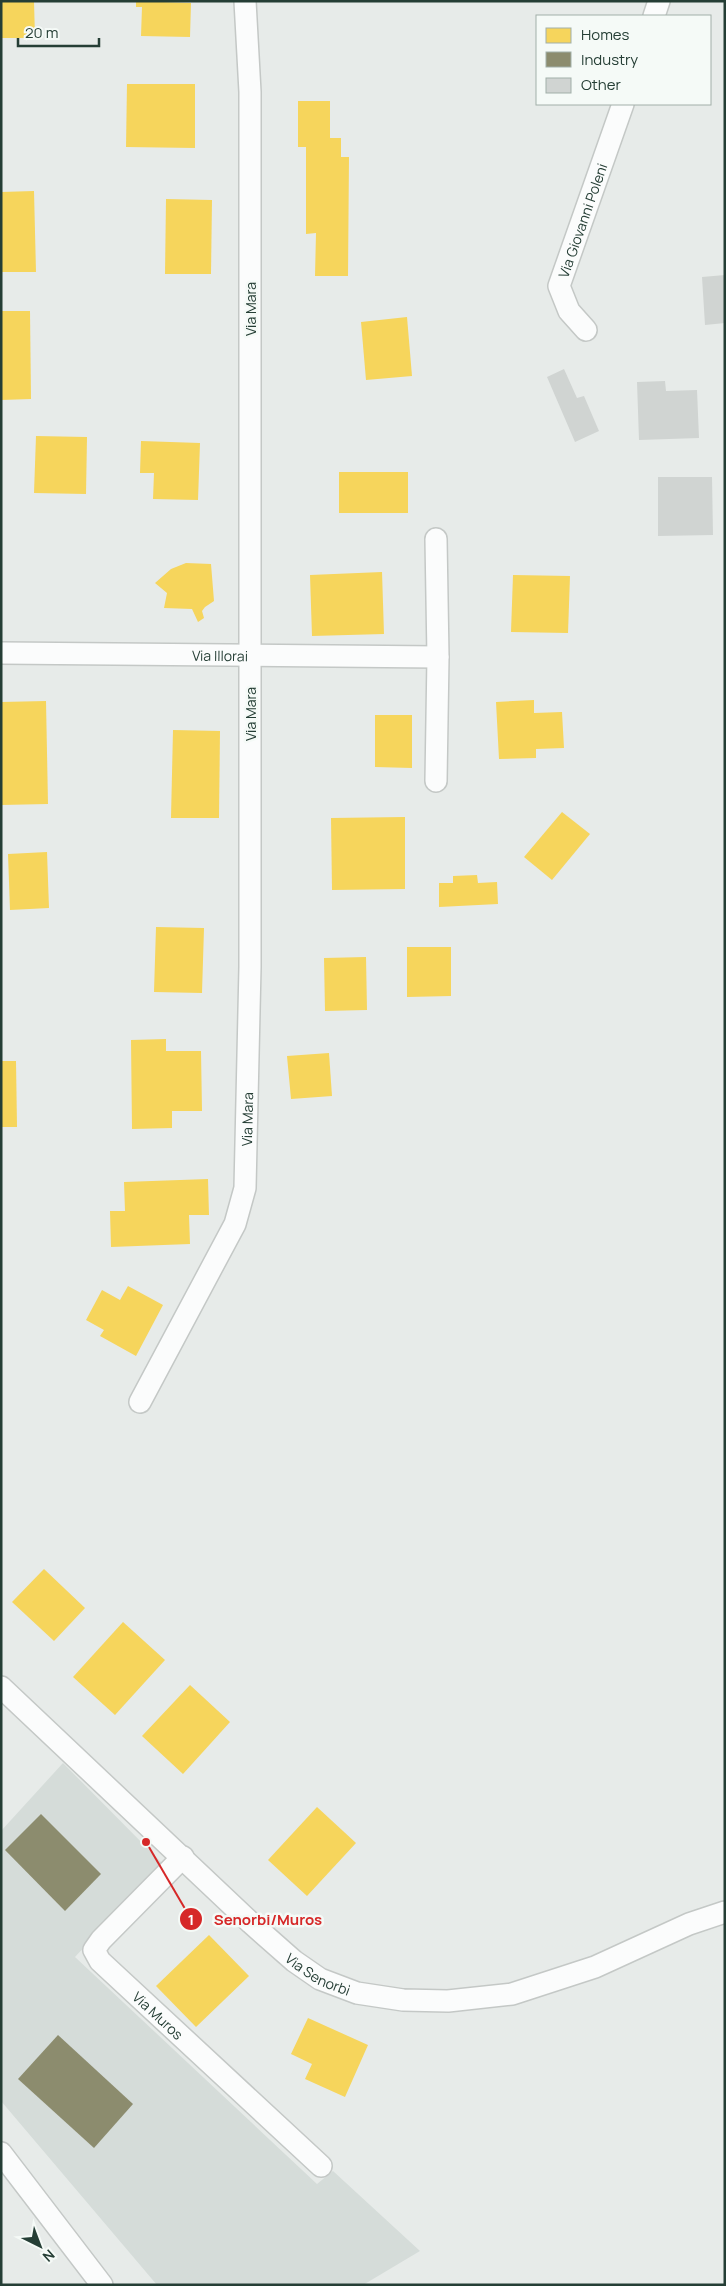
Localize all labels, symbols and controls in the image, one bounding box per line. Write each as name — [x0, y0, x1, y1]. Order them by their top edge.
scale bar — [18, 15, 99, 47]
legend — [536, 15, 711, 105]
text: 20 m — [25, 22, 58, 43]
text: Homes — [581, 24, 630, 45]
text: Industry — [581, 49, 638, 70]
text: Other — [581, 74, 622, 95]
street label: Via Giovanni Poleni — [553, 161, 611, 280]
street label: Via Mara — [241, 282, 260, 336]
street label: Via Illorai — [192, 645, 248, 665]
street label: Via Mara — [241, 687, 260, 741]
street label: Via Mara — [236, 1092, 257, 1146]
callout: Senorbi/Muros — [179, 1904, 332, 1934]
text: 1 — [188, 1909, 194, 1930]
text: Senorbi/Muros — [214, 1909, 322, 1930]
street label: Via Senorbì — [282, 1949, 353, 1999]
street label: Via Muros — [129, 1987, 188, 2043]
north arrow — [15, 2221, 65, 2271]
text: N — [39, 2246, 59, 2266]

